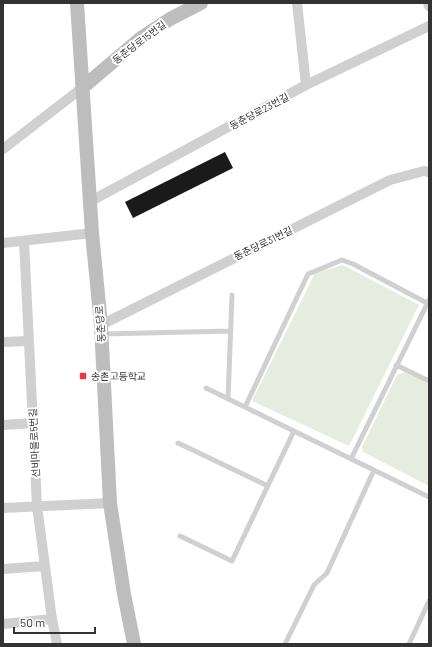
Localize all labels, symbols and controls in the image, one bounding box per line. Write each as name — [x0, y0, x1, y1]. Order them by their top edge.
street label: 동춘당로15번길 — [110, 18, 168, 66]
street label: 동춘당로23번길 — [227, 90, 291, 132]
street label: 동춘당로31번길 — [232, 224, 294, 262]
street label: 동춘당로 — [93, 305, 107, 343]
place label: 송촌고등학교 — [91, 370, 146, 382]
marker: 송촌고등학교 — [78, 371, 88, 381]
street label: 선비마을로5번길 — [26, 408, 42, 478]
scale bar — [14, 609, 95, 635]
text: 50 m — [20, 615, 45, 629]

